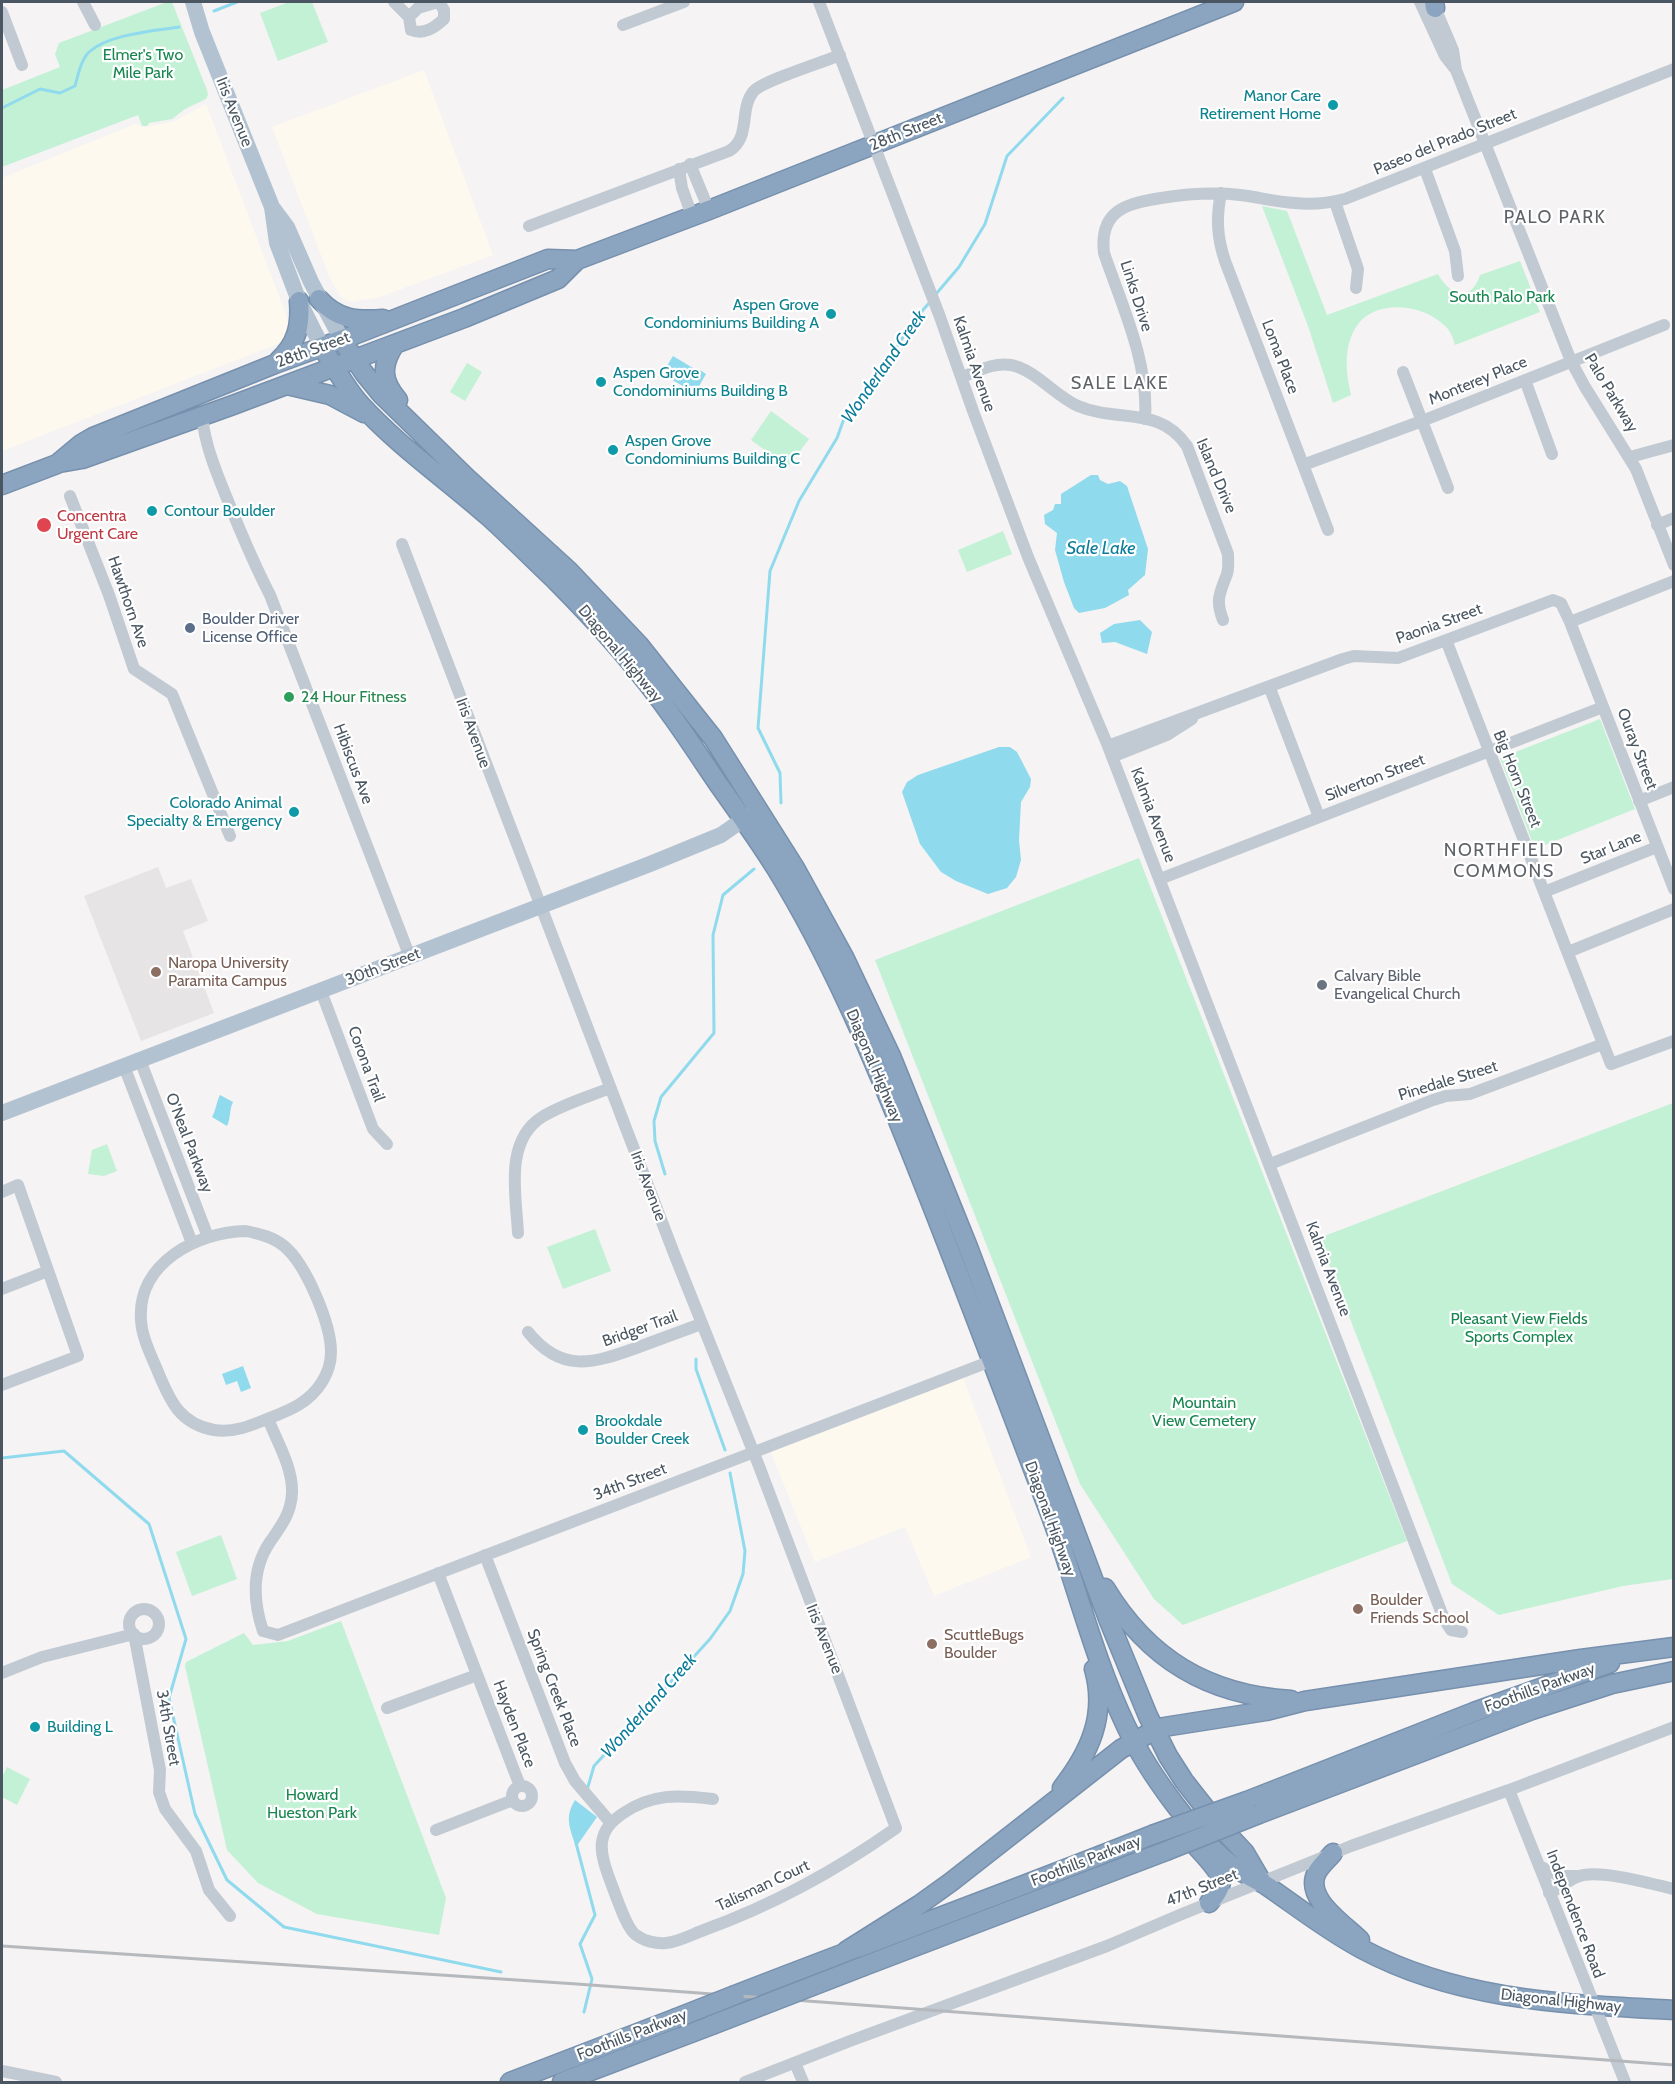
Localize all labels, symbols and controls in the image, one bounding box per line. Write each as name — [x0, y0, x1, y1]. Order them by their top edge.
park label: Elmer's Two Mile Park — [103, 45, 183, 83]
street label: Iris Avenue — [211, 74, 257, 150]
place label: Manor Care Retirement Home — [1200, 86, 1321, 124]
marker: Manor Care Retirement Home — [1326, 98, 1340, 112]
street label: Paseo del Prado Street — [1371, 105, 1519, 179]
street label: 28th Street — [867, 109, 945, 155]
district label: PALO PARK — [1504, 207, 1606, 229]
street label: Links Drive — [1115, 258, 1157, 334]
park label: South Palo Park — [1449, 287, 1555, 307]
place label: Aspen Grove Condominiums Building A — [644, 295, 819, 333]
water label: Wonderland Creek — [837, 306, 931, 428]
marker: Aspen Grove Condominiums Building A — [824, 307, 838, 321]
street label: Kalmia Avenue — [949, 314, 999, 414]
street label: Loma Place — [1257, 317, 1303, 397]
street label: 28th Street — [274, 328, 352, 372]
street label: Palo Parkway — [1580, 350, 1642, 436]
street label: Monterey Place — [1426, 353, 1530, 409]
place label: Aspen Grove Condominiums Building B — [613, 363, 788, 401]
district label: SALE LAKE — [1071, 373, 1169, 395]
marker: Aspen Grove Condominiums Building B — [594, 375, 608, 389]
place label: Aspen Grove Condominiums Building C — [625, 431, 800, 469]
street label: Island Drive — [1192, 436, 1240, 516]
marker: Aspen Grove Condominiums Building C — [606, 443, 620, 457]
place label: Contour Boulder — [164, 501, 275, 521]
marker: Contour Boulder — [145, 504, 159, 518]
place label: Concentra Urgent Care — [57, 506, 138, 544]
marker: Concentra Urgent Care — [35, 516, 53, 534]
water label: Sale Lake — [1066, 538, 1136, 560]
street label: Hawthorn Ave — [103, 554, 153, 650]
street label: Paonia Street — [1393, 600, 1485, 648]
street label: Diagonal Highway — [574, 601, 666, 707]
place label: Boulder Driver License Office — [202, 609, 299, 647]
marker: Boulder Driver License Office — [183, 621, 197, 635]
place label: 24 Hour Fitness — [301, 687, 407, 707]
marker: 24 Hour Fitness — [282, 690, 296, 704]
street label: Iris Avenue — [451, 695, 495, 771]
street label: Ouray Street — [1613, 706, 1661, 792]
street label: Hibiscus Ave — [329, 721, 377, 807]
street label: Big Horn Street — [1489, 728, 1545, 830]
street label: Silverton Street — [1323, 750, 1427, 806]
street label: Kalmia Avenue — [1126, 765, 1180, 865]
place label: Colorado Animal Specialty & Emergency — [127, 793, 282, 831]
marker: Colorado Animal Specialty & Emergency — [287, 805, 301, 819]
street label: Star Lane — [1578, 827, 1644, 869]
district label: NORTHFIELD COMMONS — [1444, 840, 1564, 882]
street label: 30th Street — [343, 944, 423, 990]
place label: Naropa University Paramita Campus — [168, 953, 289, 991]
marker: Naropa University Paramita Campus — [149, 965, 163, 979]
place label: Calvary Bible Evangelical Church — [1334, 966, 1460, 1004]
marker: Calvary Bible Evangelical Church — [1315, 978, 1329, 992]
street label: Diagonal Highway — [841, 1006, 907, 1126]
street label: Corona Trail — [343, 1023, 389, 1105]
street label: Pinedale Street — [1396, 1057, 1500, 1105]
street label: O'Neal Parkway — [161, 1090, 217, 1196]
street label: Iris Avenue — [626, 1148, 670, 1224]
street label: Kalmia Avenue — [1301, 1219, 1355, 1319]
street label: Bridger Trail — [600, 1307, 680, 1351]
park label: Pleasant View Fields Sports Complex — [1450, 1309, 1588, 1347]
park label: Mountain View Cemetery — [1152, 1393, 1256, 1431]
place label: Brookdale Boulder Creek — [595, 1411, 689, 1449]
marker: Brookdale Boulder Creek — [576, 1423, 590, 1437]
street label: 34th Street — [591, 1459, 669, 1505]
street label: Diagonal Highway — [1020, 1459, 1080, 1579]
place label: Boulder Friends School — [1370, 1590, 1469, 1628]
street label: Iris Avenue — [801, 1601, 847, 1677]
marker: Boulder Friends School — [1351, 1602, 1365, 1616]
place label: ScuttleBugs Boulder — [944, 1625, 1024, 1663]
street label: Spring Creek Place — [523, 1626, 585, 1750]
marker: ScuttleBugs Boulder — [925, 1637, 939, 1651]
water label: Wonderland Creek — [596, 1649, 702, 1763]
street label: Foothills Parkway — [1482, 1659, 1598, 1717]
street label: Hayden Place — [489, 1678, 539, 1770]
street label: 34th Street — [152, 1689, 184, 1767]
place label: Building L — [47, 1717, 113, 1737]
marker: Building L — [28, 1720, 42, 1734]
park label: Howard Hueston Park — [267, 1785, 357, 1823]
street label: Foothills Parkway — [1028, 1831, 1144, 1891]
street label: Independence Road — [1542, 1847, 1608, 1981]
street label: Talisman Court — [713, 1856, 813, 1916]
street label: 47th Street — [1163, 1865, 1241, 1911]
street label: Diagonal Highway — [1500, 1985, 1622, 2017]
street label: Foothills Parkway — [574, 2005, 690, 2065]

